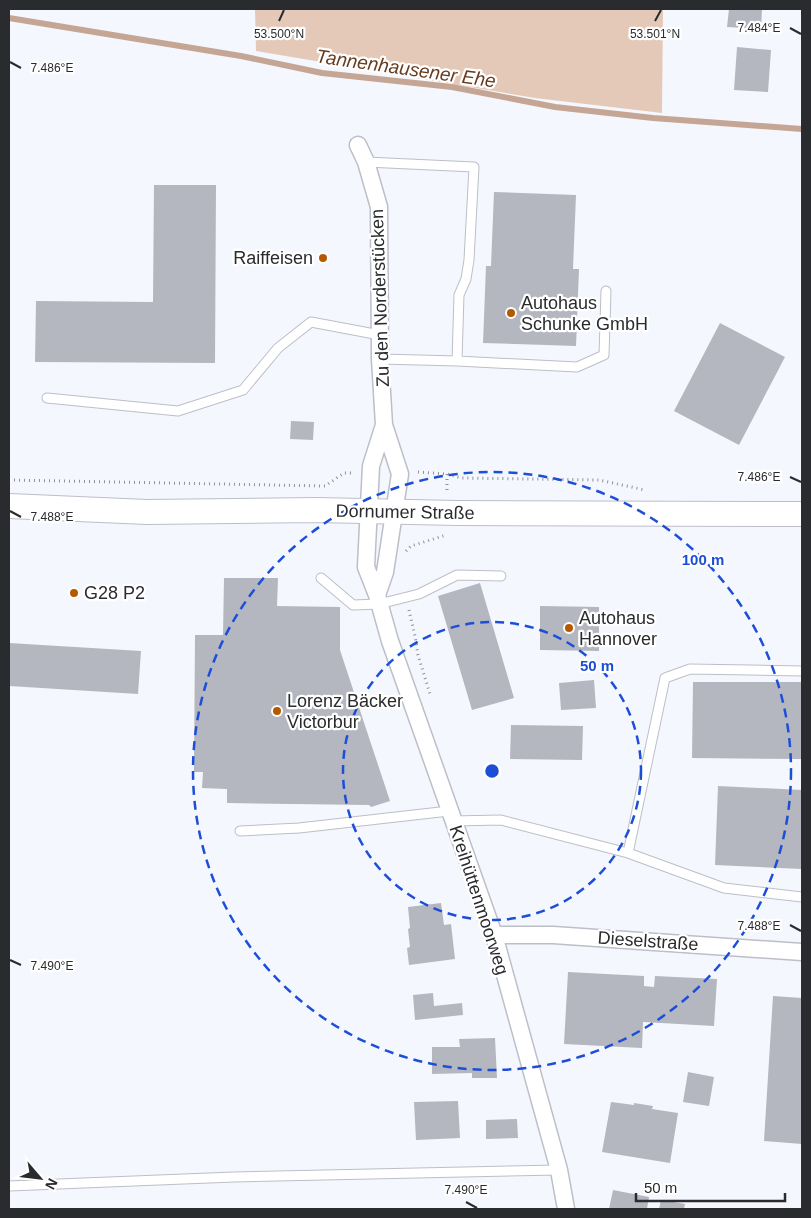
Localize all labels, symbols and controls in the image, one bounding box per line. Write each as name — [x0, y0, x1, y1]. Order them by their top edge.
text: 7.484°E — [738, 21, 780, 35]
text: 53.500°N — [254, 27, 304, 41]
text: 53.501°N — [630, 27, 680, 41]
water label: Tannenhausener Ehe — [315, 46, 497, 91]
text: 7.486°E — [31, 61, 73, 75]
street label: Zu den Norderstücken — [367, 209, 393, 387]
place label: Raiffeisen — [233, 248, 313, 268]
marker: Raiffeisen — [317, 252, 329, 264]
place label: Autohaus Schunke GmbH — [521, 293, 648, 334]
marker: Autohaus Schunke GmbH — [505, 307, 517, 319]
text: 7.486°E — [738, 470, 780, 484]
street label: Dornumer Straße — [335, 501, 475, 523]
text: 7.488°E — [31, 510, 73, 524]
text: 100 m — [682, 551, 724, 568]
place label: G28 P2 — [84, 583, 145, 603]
marker: G28 P2 — [68, 587, 80, 599]
place label: Autohaus Hannover — [579, 608, 657, 649]
marker: Autohaus Hannover — [563, 622, 575, 634]
text: 50 m — [580, 657, 614, 674]
place label: Lorenz Bäcker Victorbur — [287, 691, 403, 732]
marker: Lorenz Bäcker Victorbur — [271, 705, 283, 717]
centre of rings — [483, 762, 501, 780]
street label: Kreihüttenmoorweg — [445, 823, 513, 977]
text: 7.488°E — [738, 919, 780, 933]
street label: Dieselstraße — [597, 928, 699, 954]
text: 7.490°E — [31, 959, 73, 973]
north arrow — [15, 1153, 65, 1203]
scale bar — [636, 1170, 785, 1202]
text: N — [42, 1176, 61, 1192]
text: 50 m — [644, 1179, 677, 1196]
text: 7.490°E — [445, 1183, 487, 1197]

